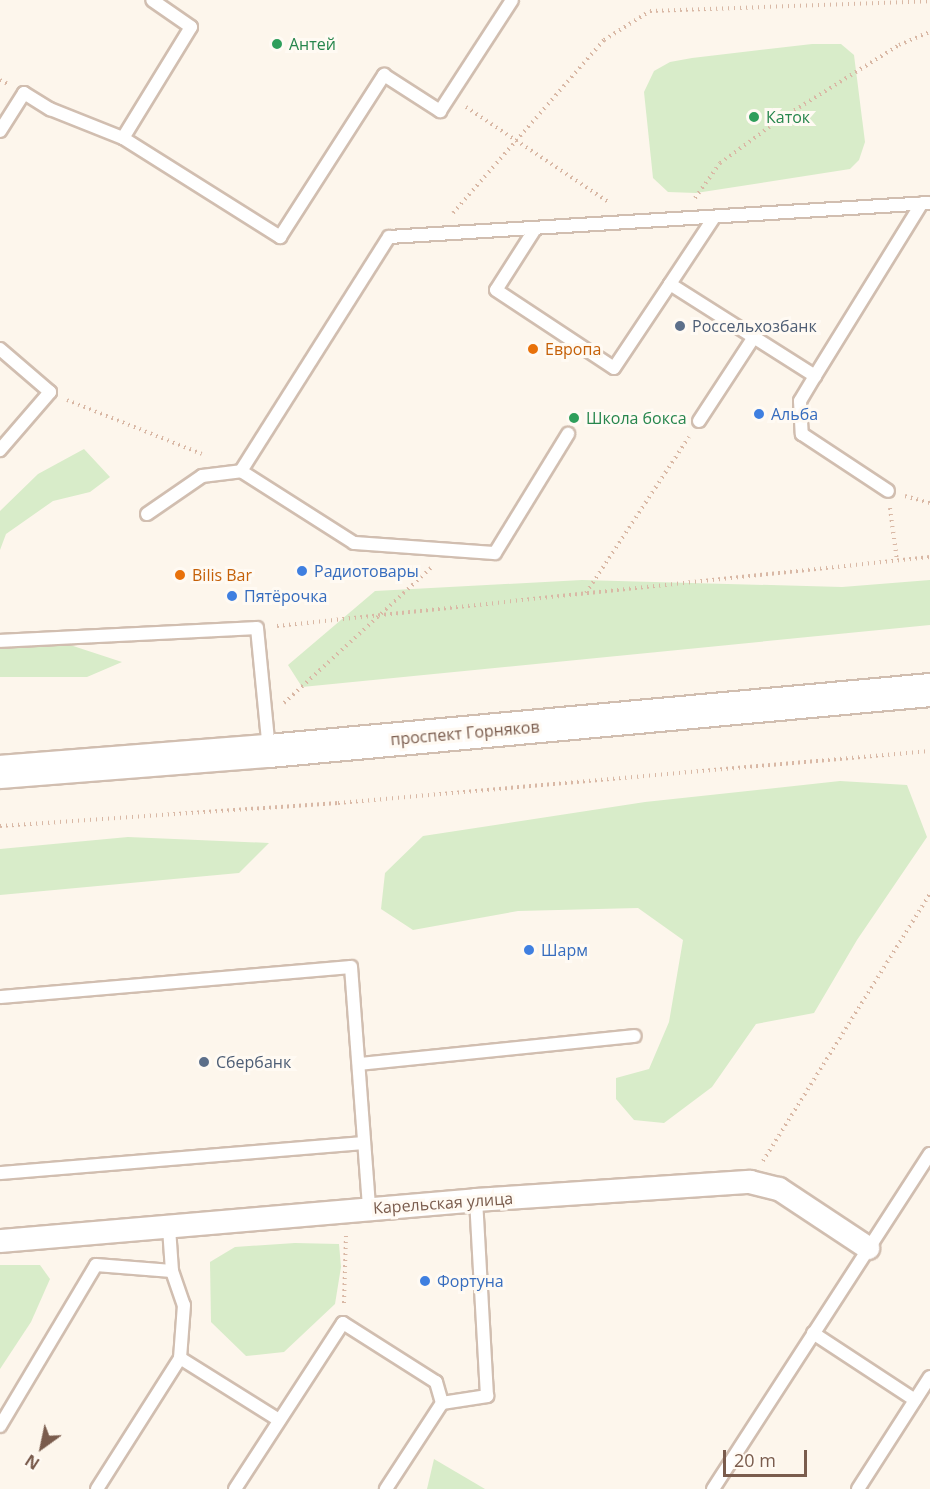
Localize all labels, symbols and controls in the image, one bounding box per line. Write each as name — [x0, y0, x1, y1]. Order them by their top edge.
place label: Антей — [289, 34, 336, 54]
marker: Антей — [270, 37, 284, 51]
place label: Каток — [766, 107, 810, 127]
marker: Каток — [747, 110, 761, 124]
place label: Россельхозбанк — [692, 316, 817, 336]
marker: Россельхозбанк — [673, 319, 687, 333]
place label: Европа — [545, 339, 601, 359]
marker: Европа — [526, 342, 540, 356]
place label: Альба — [771, 404, 818, 424]
marker: Альба — [752, 407, 766, 421]
place label: Школа бокса — [586, 408, 687, 428]
marker: Школа бокса — [567, 411, 581, 425]
place label: Радиотовары — [314, 561, 419, 581]
marker: Радиотовары — [295, 564, 309, 578]
place label: Bilis Bar — [192, 565, 252, 585]
marker: Bilis Bar — [173, 568, 187, 582]
place label: Пятёрочка — [244, 586, 327, 606]
marker: Пятёрочка — [225, 589, 239, 603]
street label: проспект Горняков — [390, 717, 540, 749]
place label: Шарм — [541, 940, 588, 960]
marker: Шарм — [522, 943, 536, 957]
place label: Сбербанк — [216, 1052, 291, 1072]
marker: Сбербанк — [197, 1055, 211, 1069]
street label: Карельская улица — [372, 1189, 514, 1217]
place label: Фортуна — [437, 1271, 504, 1291]
marker: Фортуна — [418, 1274, 432, 1288]
north arrow — [12, 1417, 72, 1477]
scale bar — [726, 1438, 810, 1476]
text: 20 m — [734, 1448, 776, 1472]
text: N — [21, 1449, 44, 1475]

